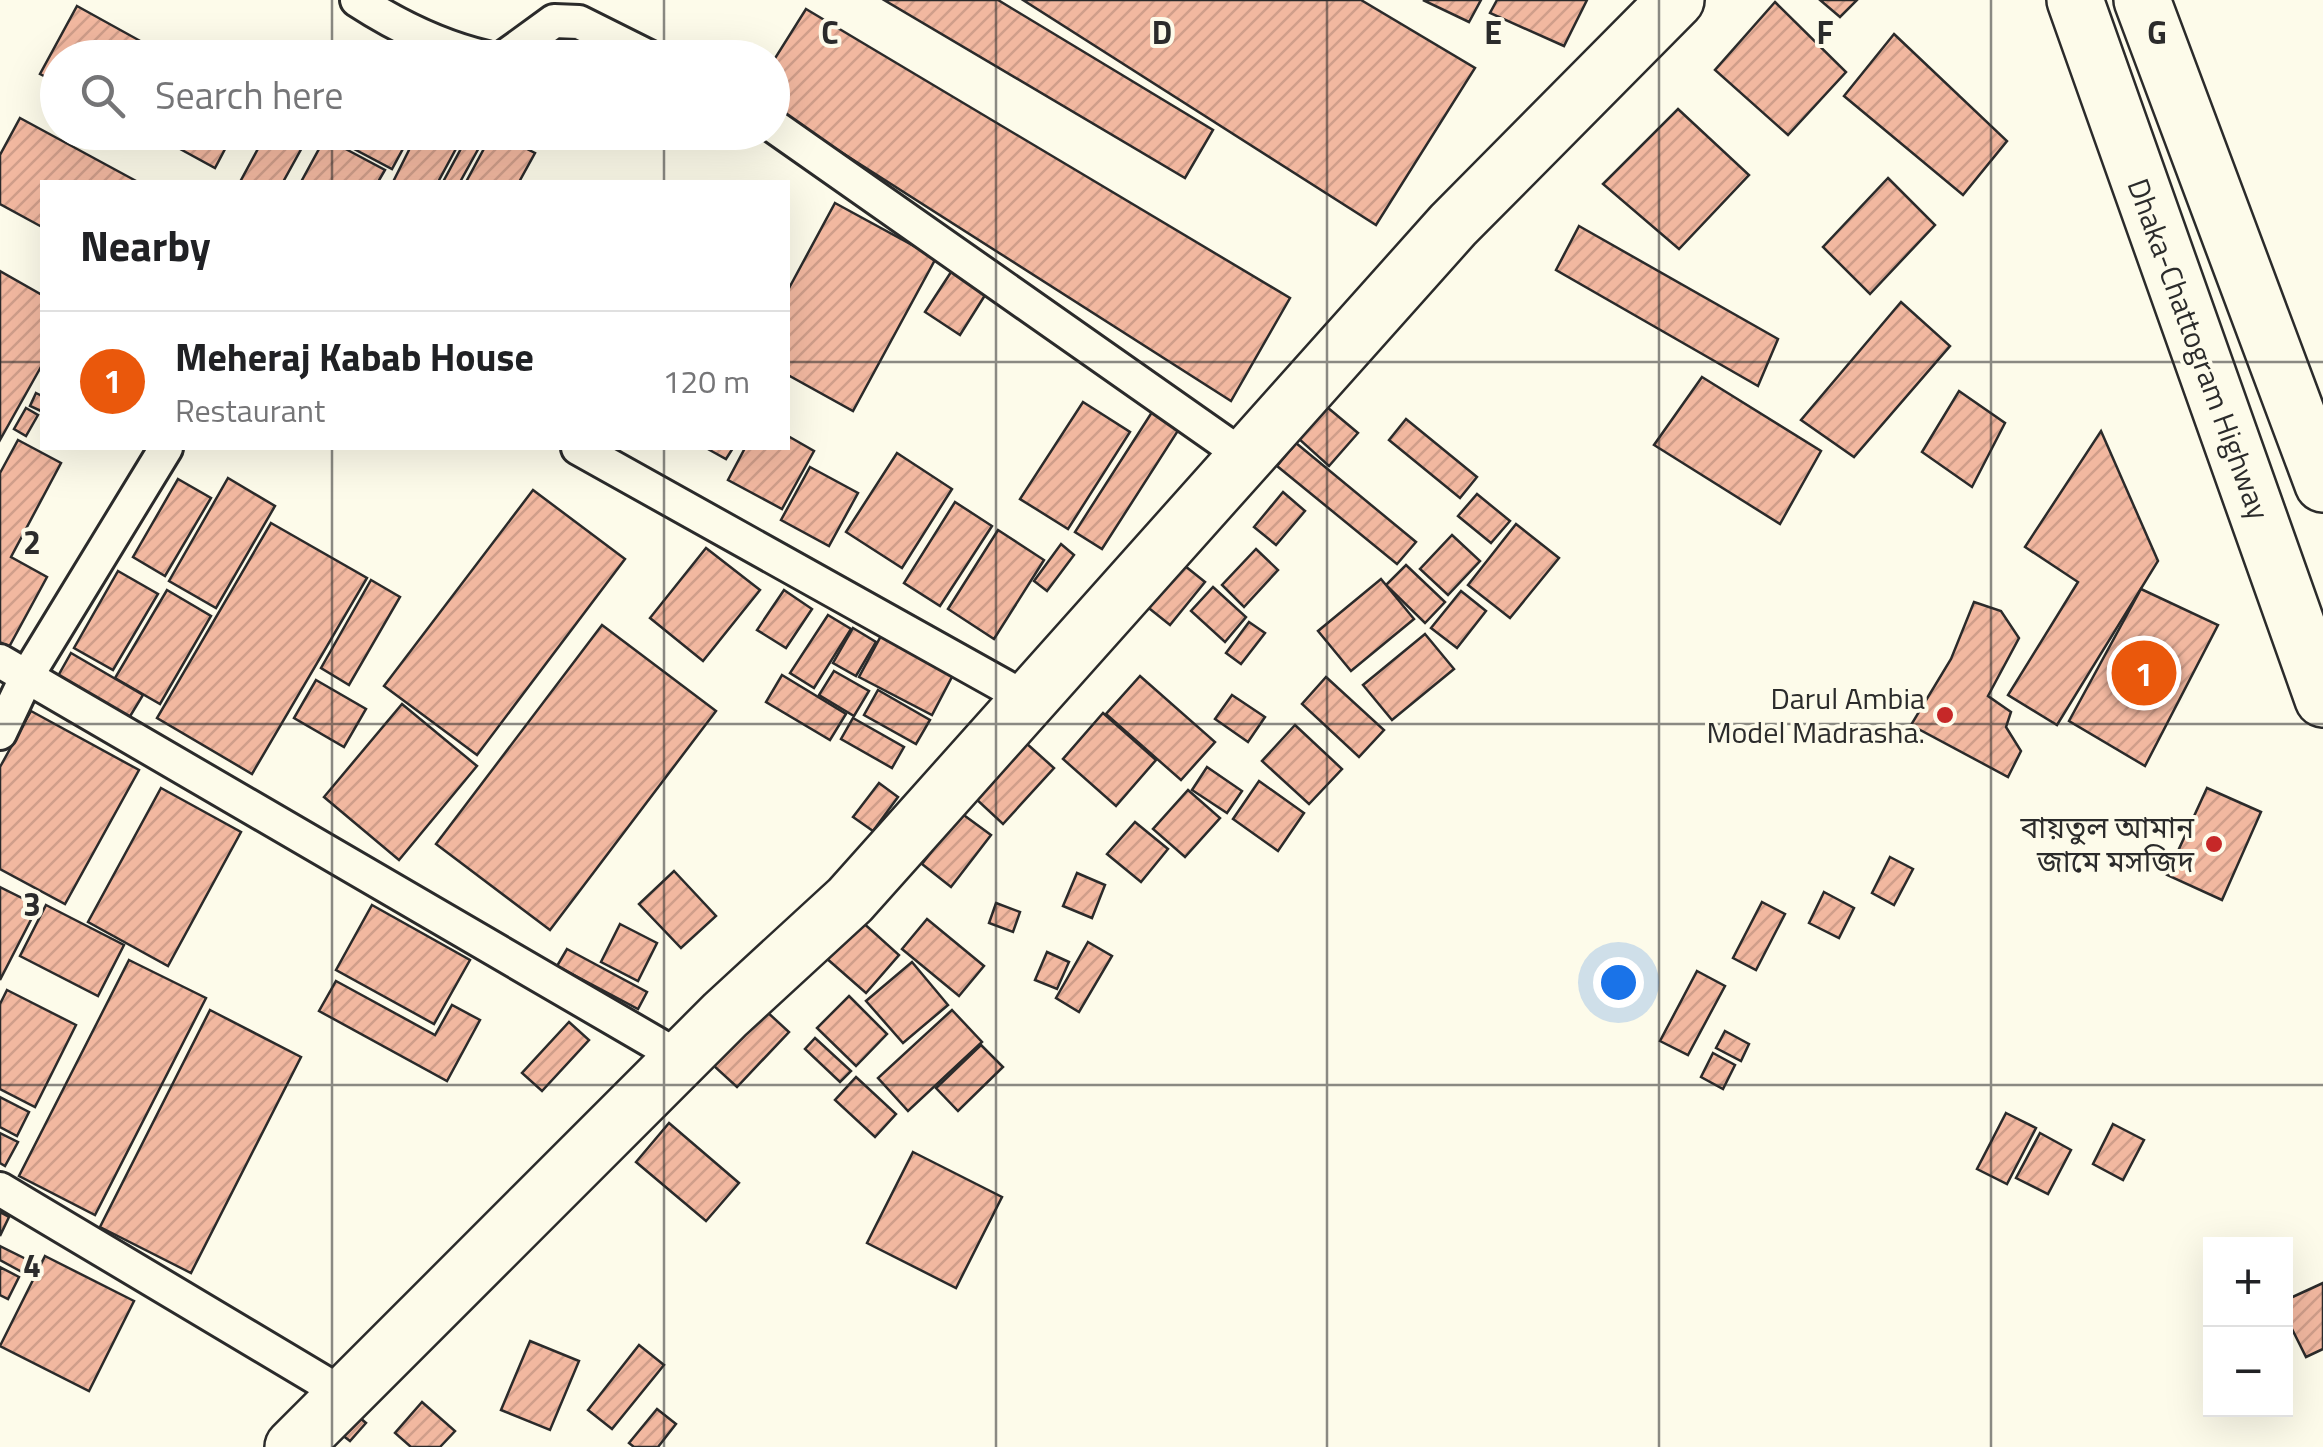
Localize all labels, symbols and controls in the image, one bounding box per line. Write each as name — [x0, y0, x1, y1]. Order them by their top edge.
text: C — [821, 8, 839, 56]
text: D — [1152, 8, 1172, 56]
text: E — [1484, 8, 1502, 56]
text: F — [1817, 8, 1834, 56]
text: G — [2147, 8, 2167, 56]
search box — [40, 40, 790, 150]
text: Search here — [155, 66, 343, 124]
icon: search — [75, 68, 130, 123]
street label: Dhaka-Chattogram Highway — [2116, 172, 2282, 526]
text: Nearby — [80, 213, 211, 277]
text: Meheraj Kabab House — [175, 328, 534, 386]
text: 1 — [104, 357, 121, 405]
text: 120 m — [662, 357, 750, 405]
text: Restaurant — [175, 386, 325, 434]
text: 2 — [23, 518, 41, 566]
pin: 1 — [2112, 636, 2176, 710]
place label: Darul Ambia Model Madrasha. — [1706, 675, 1925, 755]
marker: Darul Ambia Model Madrasha. — [1934, 704, 1956, 726]
place label: বায়তুল আমান জামে মসজিদ — [2019, 804, 2195, 884]
marker: বায়তুল আমান জামে মসজিদ — [2203, 833, 2225, 855]
text: 3 — [23, 880, 41, 928]
your location — [1593, 957, 1644, 1008]
map controls — [2203, 1237, 2293, 1417]
button: + — [2203, 1237, 2293, 1327]
text: 4 — [23, 1241, 41, 1289]
button: − — [2203, 1327, 2293, 1417]

